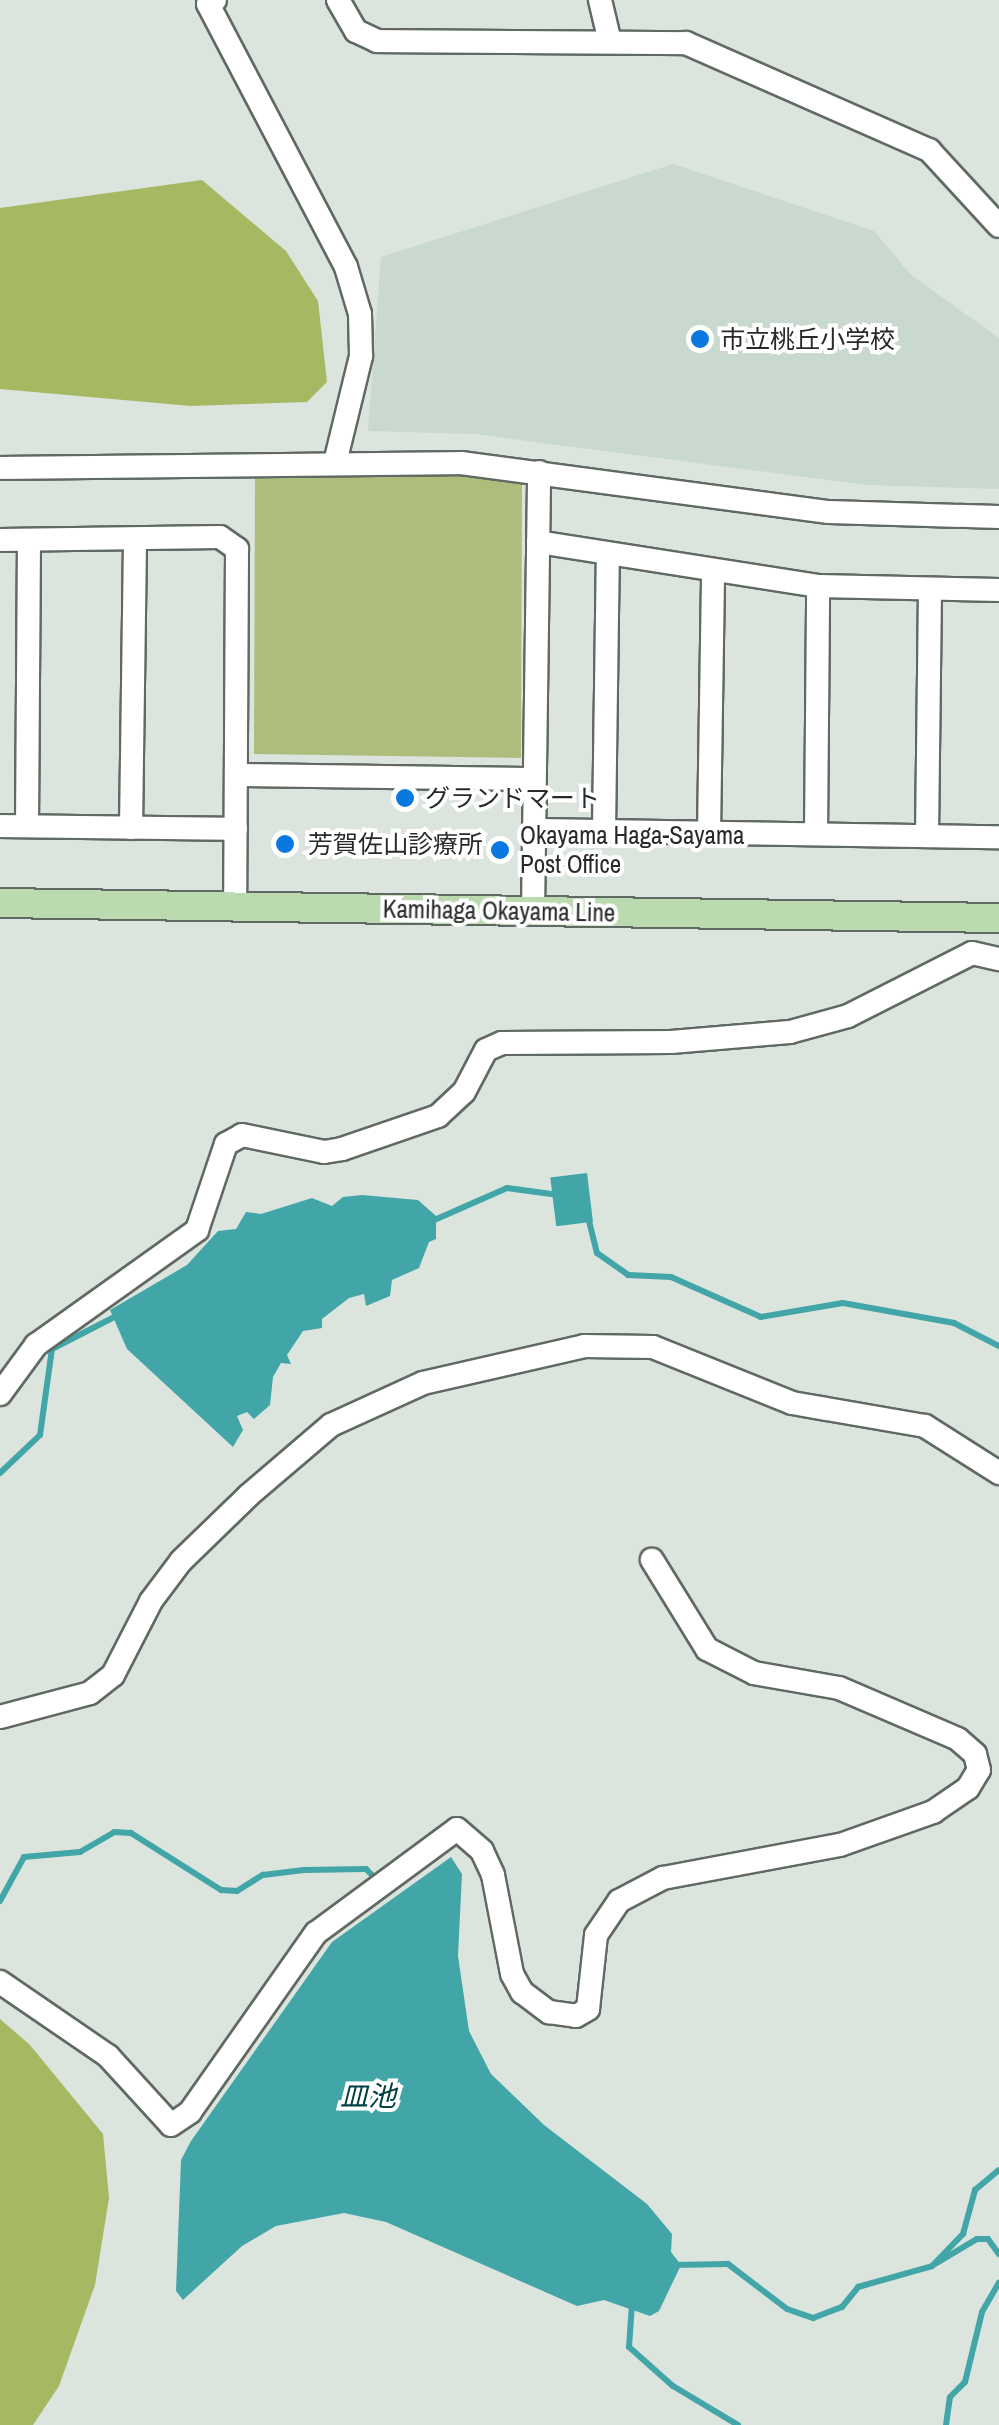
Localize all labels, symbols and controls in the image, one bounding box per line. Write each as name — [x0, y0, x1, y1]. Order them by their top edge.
place label: 市立桃丘小学校 — [720, 324, 895, 354]
marker: 市立桃丘小学校 — [689, 328, 711, 350]
place label: グランドマート — [425, 783, 600, 813]
marker: グランドマート — [394, 787, 416, 809]
place label: Okayama Haga-Sayama Post Office — [520, 821, 744, 880]
place label: 芳賀佐山診療所 — [308, 829, 483, 859]
marker: 芳賀佐山診療所 — [272, 831, 298, 857]
marker: Okayama Haga-Sayama Post Office — [489, 839, 511, 861]
street label: Kamihaga Okayama Line — [383, 894, 615, 928]
water label: 皿池 — [340, 2079, 396, 2113]

